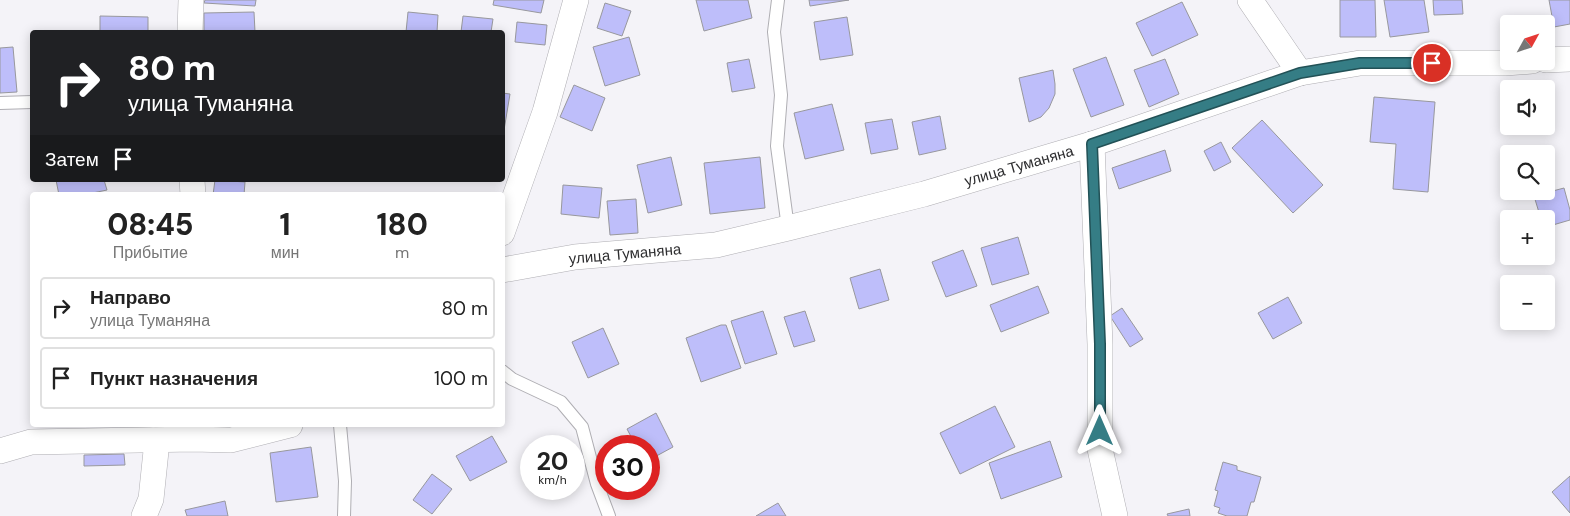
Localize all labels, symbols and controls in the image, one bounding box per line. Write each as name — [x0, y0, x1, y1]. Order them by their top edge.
north arrow — [1500, 15, 1555, 70]
map controls — [1500, 15, 1555, 330]
pin — [1411, 42, 1453, 84]
text: 80 m — [128, 45, 216, 91]
icon: arrive — [1418, 49, 1446, 77]
icon: right — [45, 50, 110, 115]
button: sound — [1500, 80, 1555, 135]
text: улица Туманяна — [128, 89, 293, 118]
street label: улица Туманяна — [962, 141, 1076, 191]
icon: arrive — [109, 145, 137, 173]
button: search — [1500, 145, 1555, 200]
text: Затем — [45, 147, 99, 172]
text: 08:45 — [107, 205, 194, 244]
text: 1 — [279, 205, 291, 244]
text: 180 — [377, 205, 428, 244]
button: + — [1500, 210, 1555, 265]
street label: улица Туманяна — [568, 239, 683, 269]
text: Прибытие — [113, 242, 188, 263]
text: мин — [271, 242, 299, 263]
text: m — [395, 242, 409, 263]
button: − — [1500, 275, 1555, 330]
text: Направо — [90, 285, 171, 310]
icon: right — [47, 294, 75, 322]
text: 80 m — [441, 296, 488, 321]
text: улица Туманяна — [90, 310, 210, 331]
icon: arrive — [47, 364, 75, 392]
text: Пункт назначения — [90, 366, 258, 391]
text: 100 m — [434, 366, 488, 391]
position arrow — [1073, 404, 1125, 456]
speed limit sign: 30 — [595, 435, 660, 500]
text: 20 — [537, 445, 568, 478]
text: km/h — [538, 472, 567, 488]

